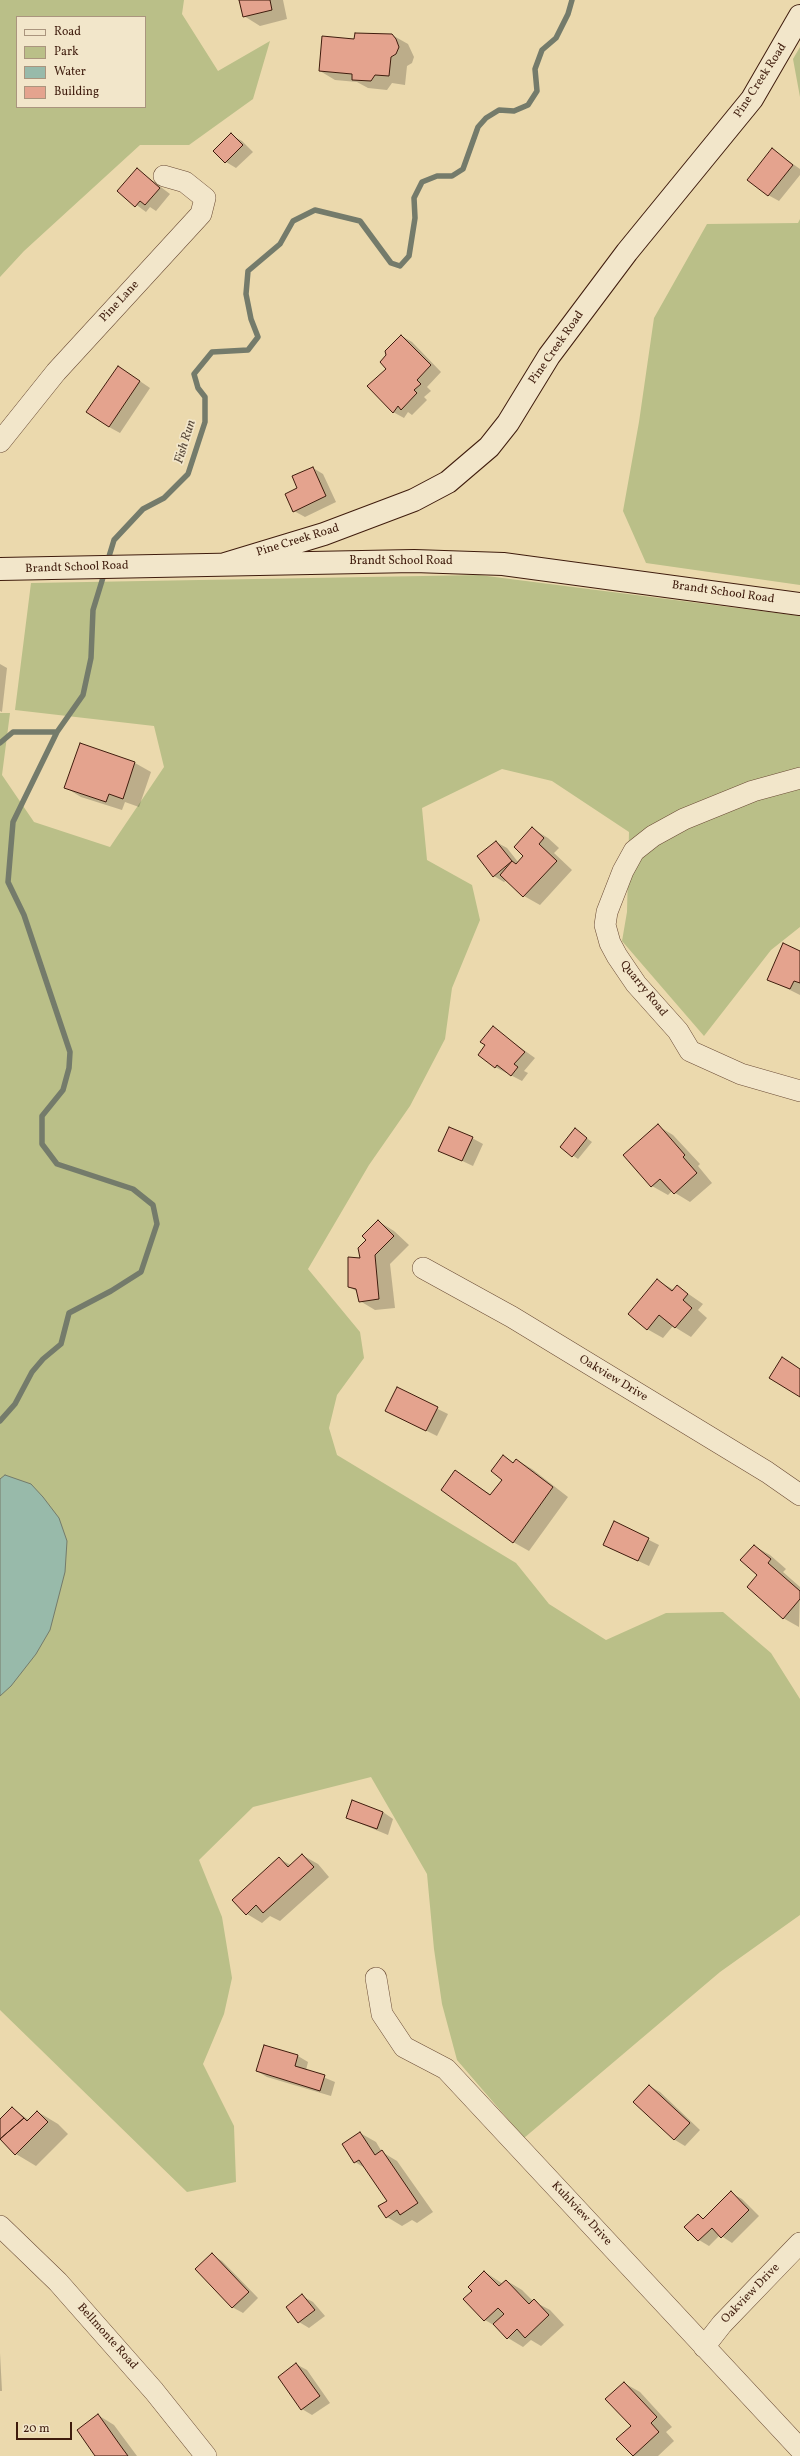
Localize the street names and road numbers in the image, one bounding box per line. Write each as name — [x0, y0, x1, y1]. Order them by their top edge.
street label: Pine Creek Road — [732, 41, 790, 121]
street label: Pine Lane — [97, 278, 143, 326]
street label: Pine Creek Road — [526, 309, 588, 387]
street label: Pine Creek Road — [255, 522, 341, 560]
street label: Brandt School Road — [349, 555, 453, 569]
street label: Brandt School Road — [25, 559, 129, 577]
street label: Brandt School Road — [671, 579, 775, 607]
street label: Quarry Road — [616, 958, 670, 1020]
street label: Oakview Drive — [576, 1353, 650, 1405]
street label: Kuhlview Drive — [548, 2179, 614, 2249]
street label: Oakview Drive — [719, 2261, 783, 2327]
street label: Bellmonte Road — [74, 2301, 140, 2373]

